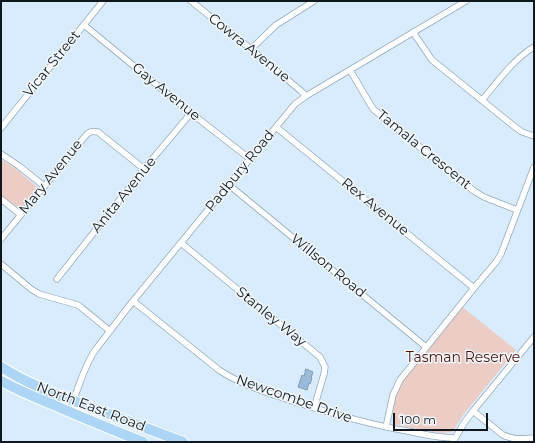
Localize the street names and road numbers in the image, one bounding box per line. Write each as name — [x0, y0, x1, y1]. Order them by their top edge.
street label: Cowra Avenue — [205, 10, 293, 86]
street label: Vicar Street — [20, 27, 84, 101]
street label: Gay Avenue — [129, 59, 203, 125]
street label: Tamala Crescent — [373, 107, 475, 193]
street label: Padbury Road — [202, 127, 278, 215]
street label: Mary Avenue — [16, 136, 86, 218]
street label: Anita Avenue — [88, 153, 160, 237]
street label: Rex Avenue — [338, 175, 412, 239]
street label: Willson Road — [287, 231, 369, 301]
street label: Stanley Way — [232, 284, 310, 350]
street label: Newcombe Drive — [234, 371, 354, 427]
street label: North East Road — [34, 379, 148, 435]

